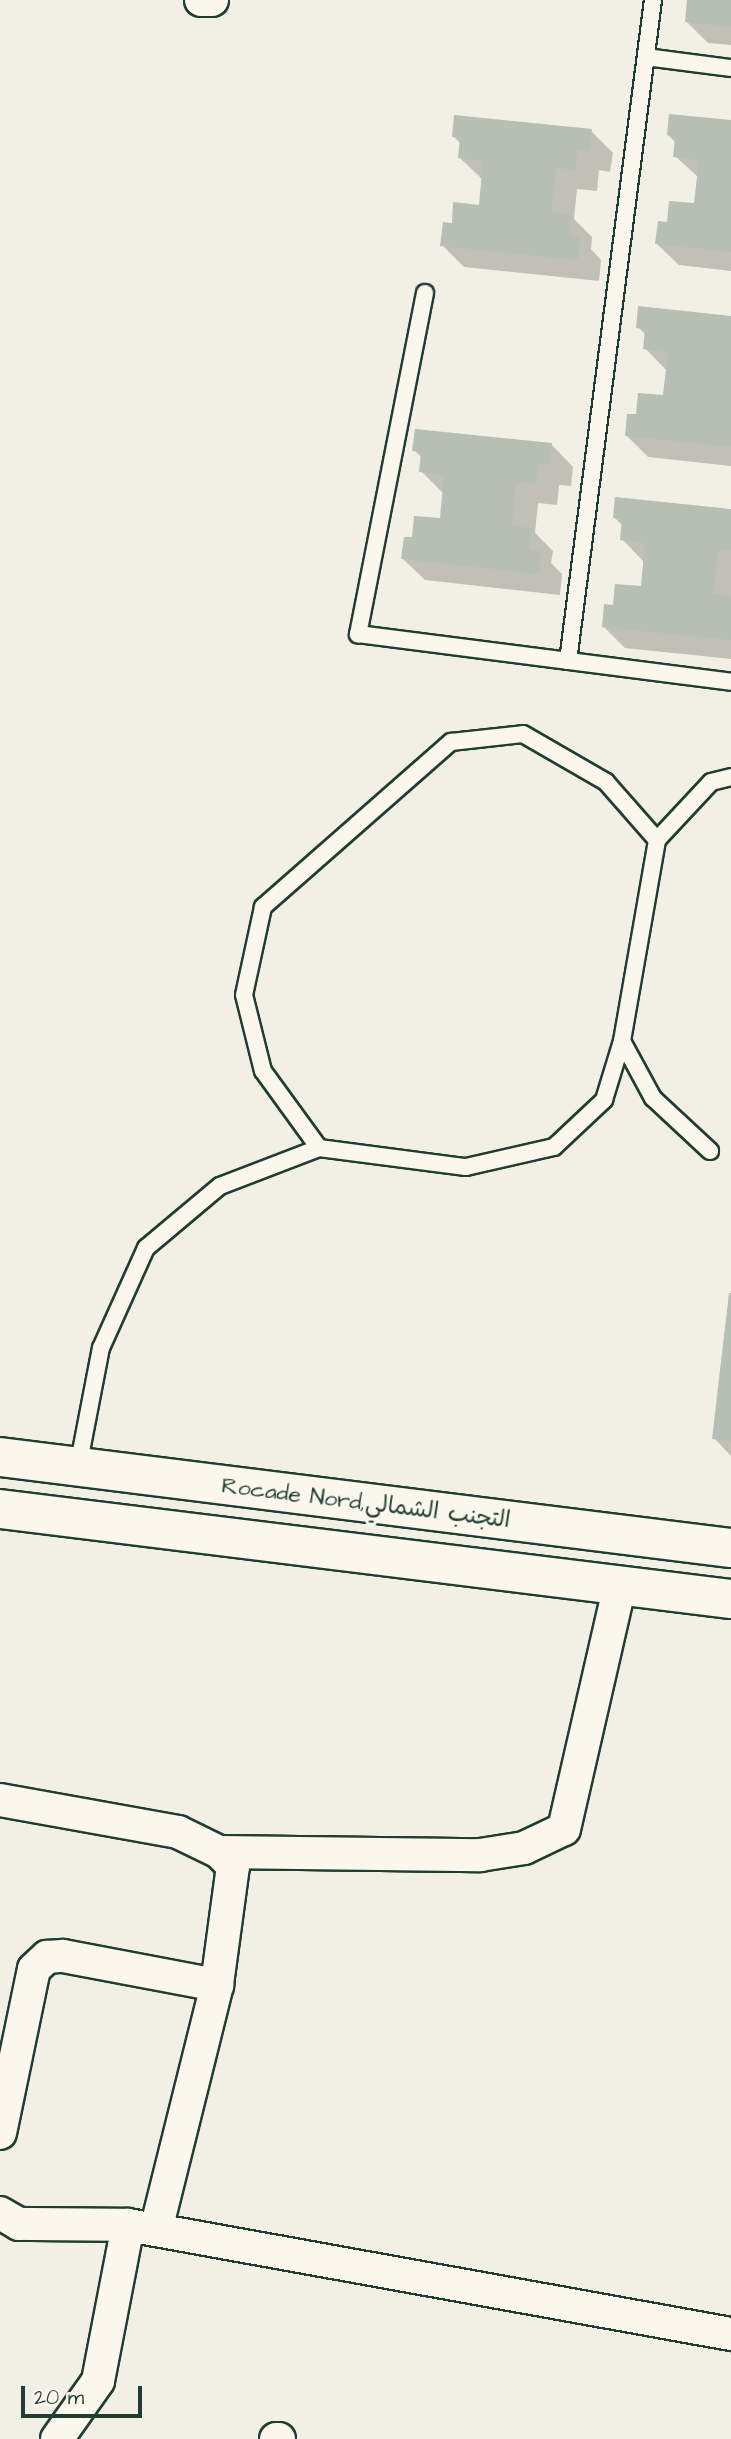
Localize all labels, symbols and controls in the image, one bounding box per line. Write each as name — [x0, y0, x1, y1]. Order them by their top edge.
street label: Rocade Nord,التجنب الشمالي — [220, 1472, 512, 1534]
scale bar — [24, 2372, 145, 2416]
text: 20 m — [34, 2383, 84, 2412]

